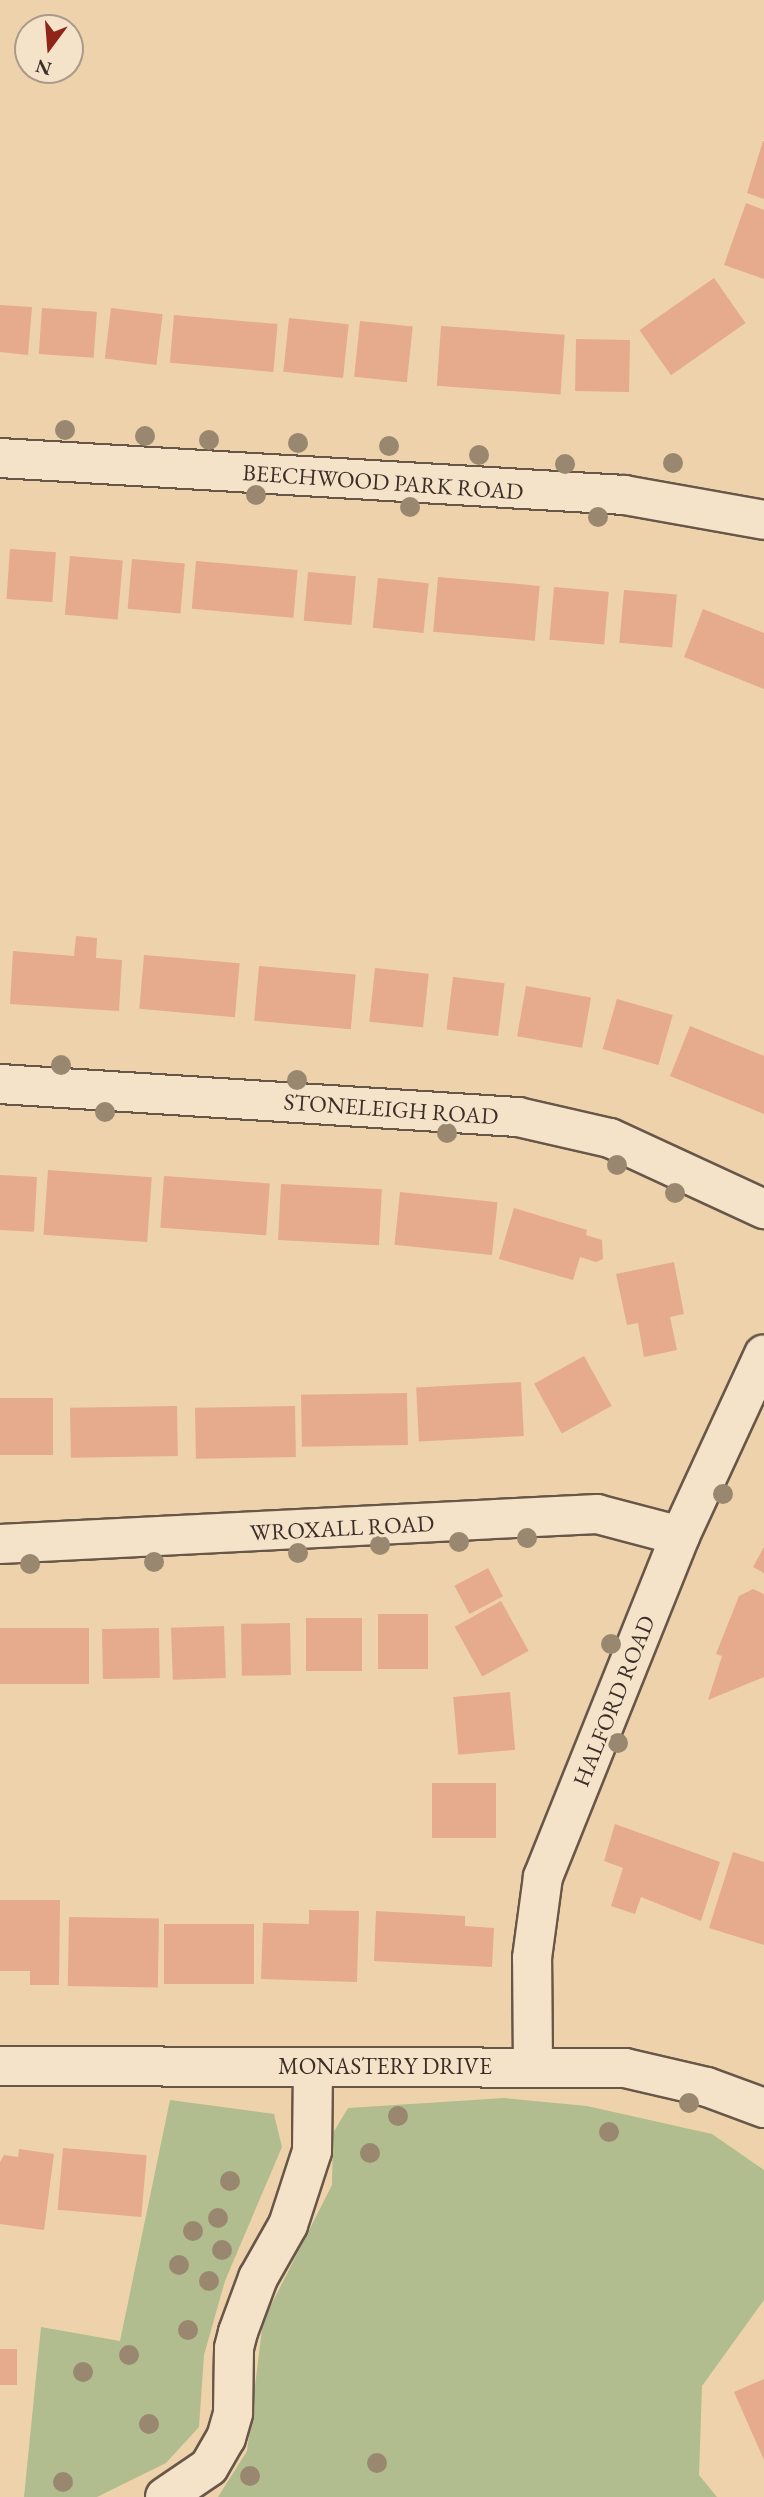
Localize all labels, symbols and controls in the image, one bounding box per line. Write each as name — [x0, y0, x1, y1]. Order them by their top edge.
north arrow — [14, 14, 84, 84]
text: N — [33, 54, 54, 82]
street label: BEECHWOOD PARK ROAD — [242, 458, 524, 506]
street label: STONELEIGH ROAD — [283, 1088, 499, 1130]
street label: WROXALL ROAD — [249, 1509, 435, 1547]
street label: HALFORD ROAD — [567, 1611, 661, 1791]
street label: MONASTERY DRIVE — [278, 2052, 492, 2080]

